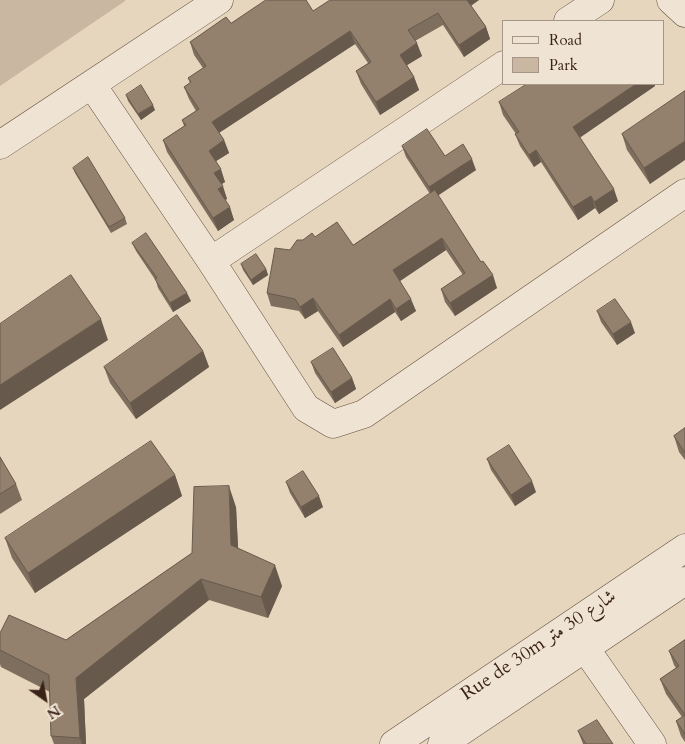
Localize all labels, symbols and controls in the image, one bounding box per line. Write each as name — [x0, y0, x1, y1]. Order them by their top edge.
legend — [502, 20, 665, 85]
text: Road — [549, 30, 582, 50]
text: Park — [549, 55, 578, 75]
street label: Rue de 30m شارع 30 متر — [457, 586, 621, 706]
north arrow — [20, 674, 70, 724]
text: N — [43, 701, 64, 723]

